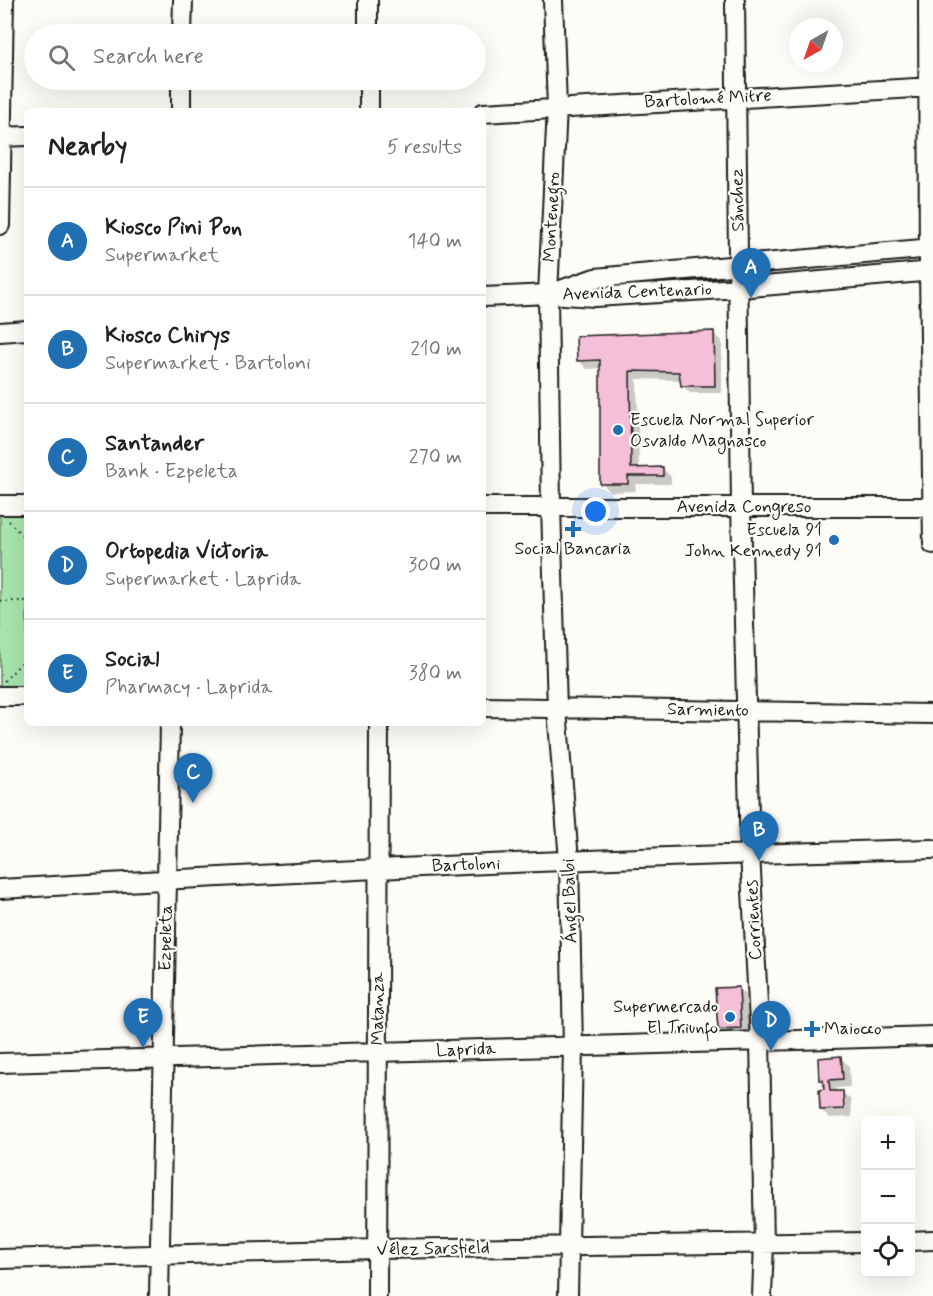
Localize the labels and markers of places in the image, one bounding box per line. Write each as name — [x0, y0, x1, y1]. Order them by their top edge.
pin: A — [732, 248, 771, 298]
place label: Escuela Normal Superior Osvaldo Magnasco — [630, 408, 814, 454]
marker: Escuela Normal Superior Osvaldo Magnasco — [611, 423, 625, 437]
place label: Escuela 91 John Kennedy 91 — [685, 518, 822, 563]
marker: Social Bancaria — [566, 522, 580, 536]
marker: Escuela 91 John Kennedy 91 — [827, 533, 841, 547]
place label: Social Bancaria — [514, 537, 632, 561]
pin: C — [174, 754, 212, 803]
pin: B — [740, 812, 778, 861]
place label: Supermercado El Triunfo — [613, 995, 718, 1042]
pin: E — [124, 998, 162, 1048]
pin: D — [752, 1002, 790, 1051]
marker: Supermercado El Triunfo — [723, 1010, 737, 1024]
place label: Maiocco — [824, 1017, 882, 1041]
marker: Maiocco — [805, 1022, 819, 1036]

